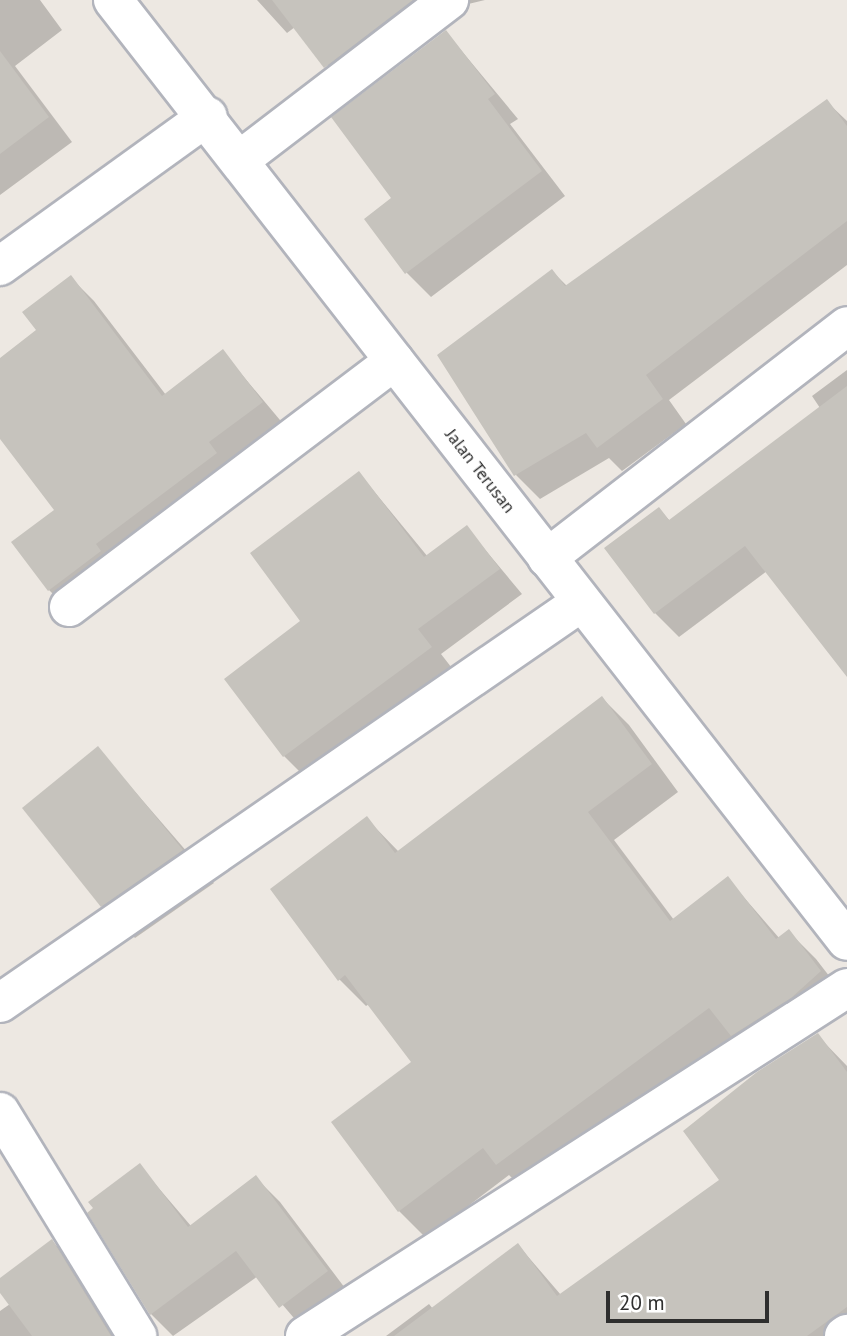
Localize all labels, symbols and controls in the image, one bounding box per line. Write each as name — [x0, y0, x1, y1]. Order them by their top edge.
street label: Jalan Terusan — [440, 424, 520, 518]
scale bar — [609, 1276, 772, 1320]
text: 20 m — [619, 1289, 665, 1316]

